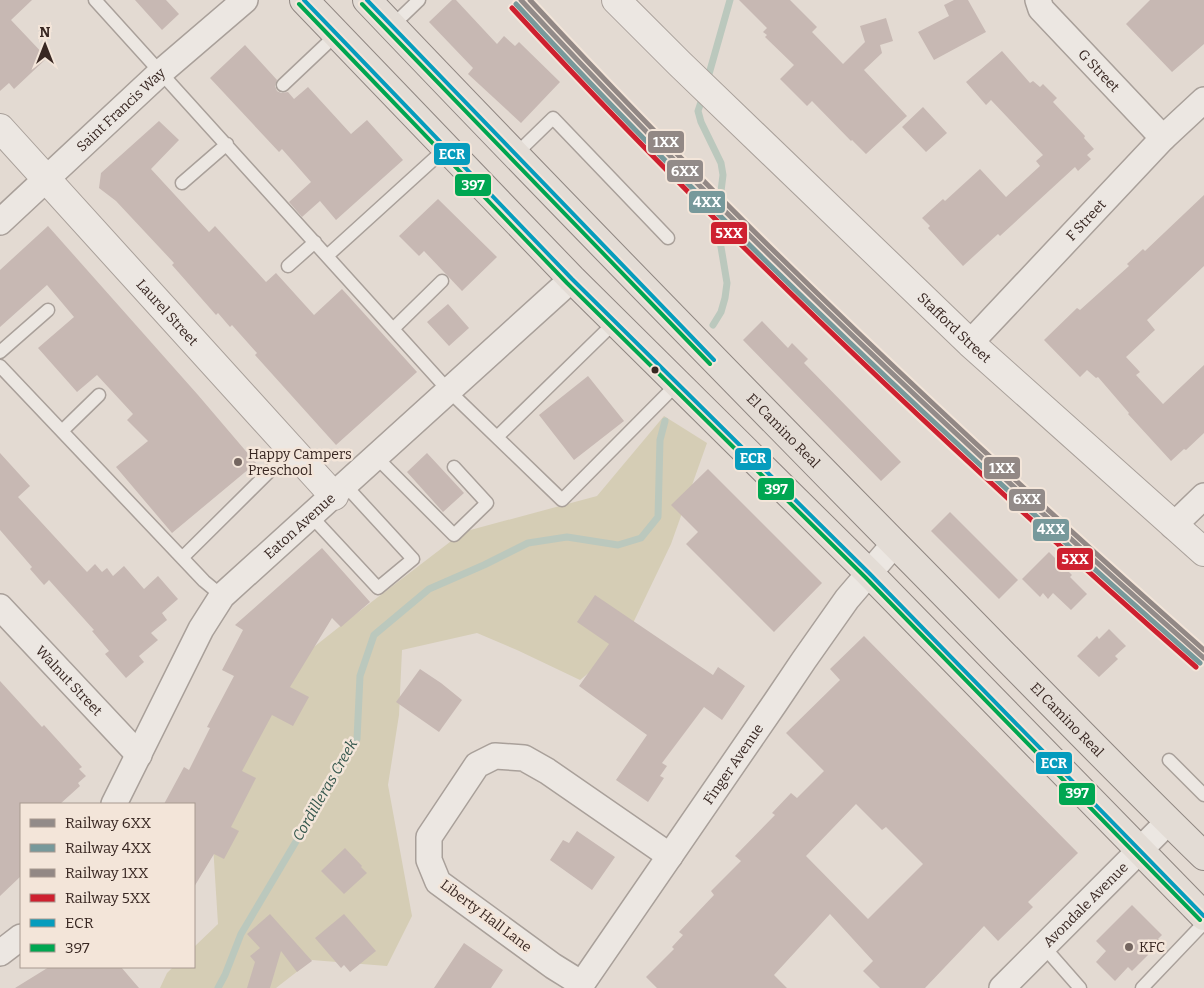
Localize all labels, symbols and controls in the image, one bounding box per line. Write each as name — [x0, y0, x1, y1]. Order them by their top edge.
north arrow — [20, 20, 70, 70]
text: N — [40, 24, 51, 41]
street label: G Street — [1075, 45, 1123, 95]
street label: Saint Francis Way — [73, 64, 169, 155]
line badge: 1XX — [647, 130, 685, 154]
text: 1XX — [653, 134, 679, 151]
line badge: ECR — [433, 142, 471, 166]
text: ECR — [439, 146, 466, 163]
line badge: 6XX — [666, 159, 704, 183]
text: 6XX — [671, 163, 699, 180]
line badge: 397 — [454, 173, 492, 197]
text: 397 — [461, 177, 485, 194]
line badge: 4XX — [688, 190, 726, 214]
text: 4XX — [693, 194, 721, 211]
street label: F Street — [1062, 196, 1109, 244]
line badge: 5XX — [710, 221, 748, 245]
text: 5XX — [715, 225, 743, 242]
street label: Laurel Street — [133, 276, 202, 349]
street label: Stafford Street — [914, 289, 995, 366]
unlabelled marker — [650, 365, 660, 375]
street label: El Camino Real — [743, 390, 824, 471]
place label: Happy Campers Preschool — [248, 446, 352, 479]
line badge: ECR — [734, 447, 772, 471]
text: ECR — [740, 450, 767, 467]
marker: Happy Campers Preschool — [232, 456, 244, 468]
line badge: 1XX — [983, 456, 1021, 480]
text: 1XX — [989, 460, 1015, 477]
line badge: 397 — [757, 477, 795, 501]
text: 397 — [764, 481, 788, 498]
line badge: 6XX — [1008, 488, 1046, 512]
street label: Eaton Avenue — [260, 489, 338, 562]
text: 6XX — [1013, 491, 1041, 508]
line badge: 4XX — [1032, 518, 1070, 542]
text: 4XX — [1037, 521, 1065, 538]
line badge: 5XX — [1056, 547, 1094, 571]
text: 5XX — [1061, 551, 1089, 568]
street label: Walnut Street — [32, 642, 106, 719]
street label: El Camino Real — [1027, 679, 1108, 760]
street label: Finger Avenue — [699, 720, 767, 808]
water label: Cordilleras Creek — [289, 735, 362, 844]
line badge: ECR — [1035, 751, 1073, 775]
text: ECR — [1041, 755, 1068, 772]
line badge: 397 — [1058, 782, 1096, 806]
text: 397 — [1065, 785, 1089, 802]
legend — [20, 803, 195, 968]
text: Railway 6XX — [65, 814, 152, 832]
text: Railway 4XX — [65, 839, 152, 857]
street label: Avondale Avenue — [1040, 859, 1131, 950]
text: Railway 1XX — [65, 864, 149, 882]
street label: Liberty Hall Lane — [437, 876, 535, 956]
text: Railway 5XX — [65, 889, 151, 907]
text: ECR — [65, 914, 94, 932]
text: 397 — [65, 939, 90, 957]
place label: KFC — [1139, 939, 1165, 956]
marker: KFC — [1123, 941, 1135, 953]

